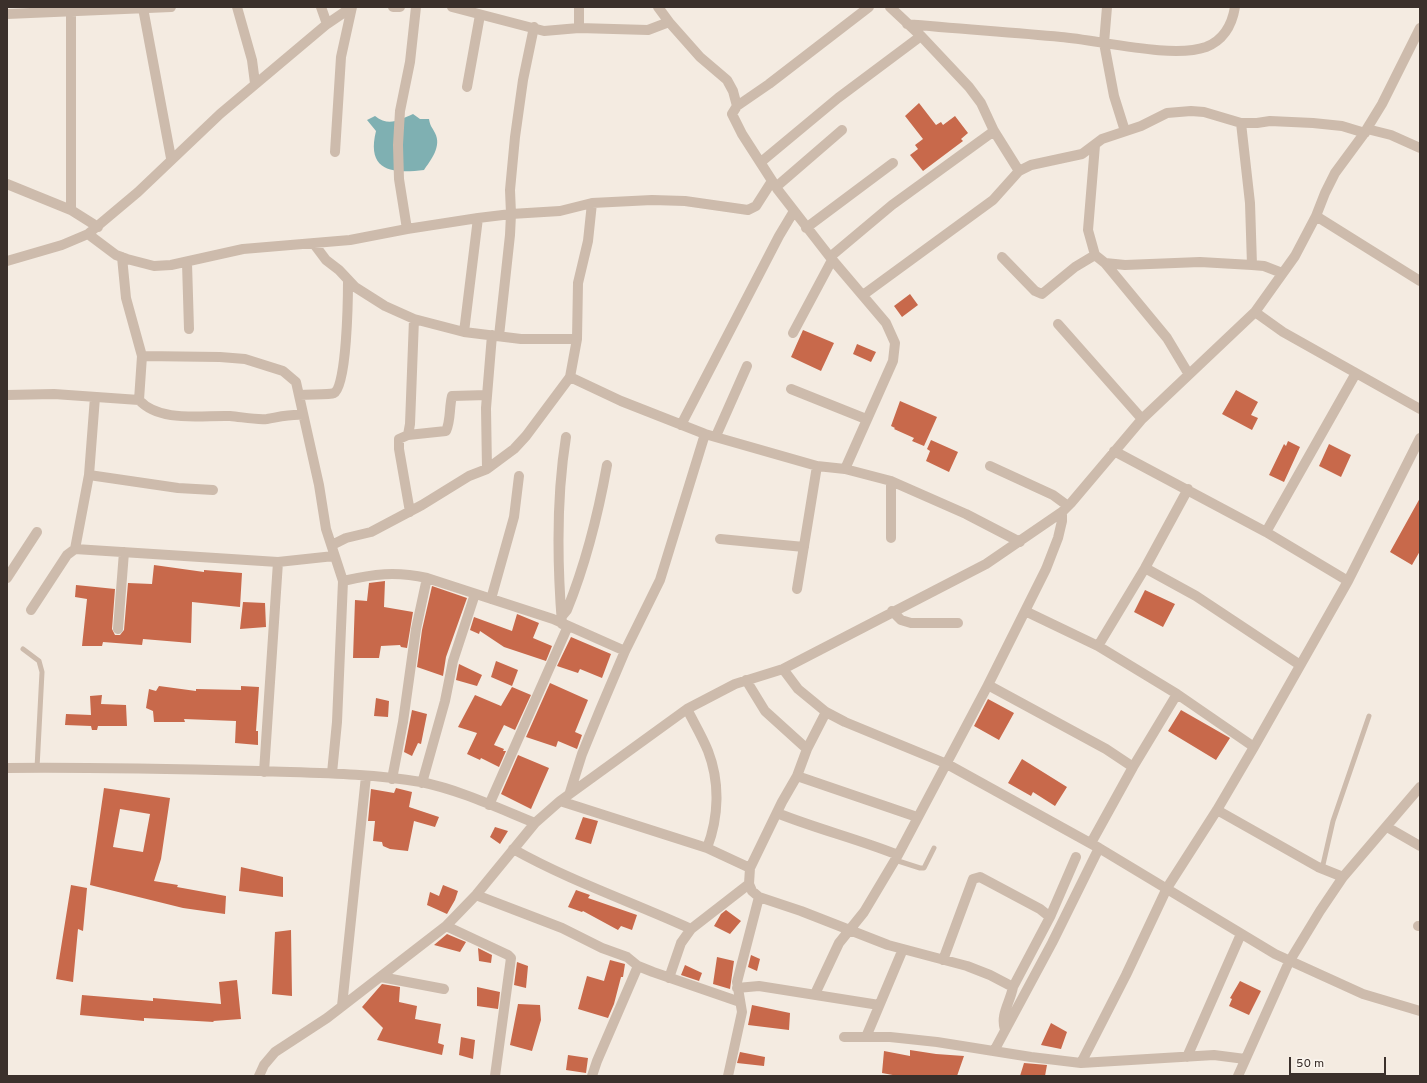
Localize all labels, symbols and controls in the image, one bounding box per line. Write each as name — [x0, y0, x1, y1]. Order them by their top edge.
scale bar — [1291, 1049, 1388, 1075]
text: 50 m — [1296, 1056, 1324, 1072]

